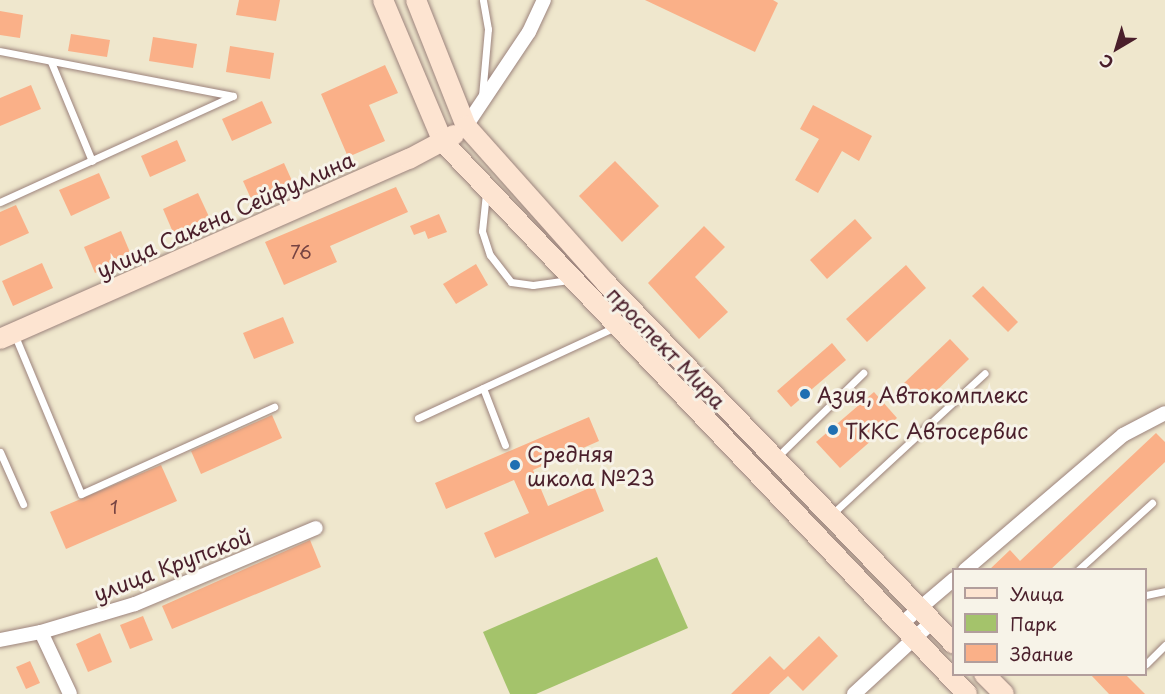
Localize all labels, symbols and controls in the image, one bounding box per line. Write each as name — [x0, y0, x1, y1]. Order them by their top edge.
north arrow — [1087, 18, 1147, 78]
text: С — [1094, 49, 1118, 75]
street label: улица Сакена Сейфуллина — [91, 145, 359, 283]
house number: 76 — [290, 241, 312, 263]
street label: проспект Мира — [602, 281, 732, 413]
place label: Азия, Автокомплекс — [817, 381, 1029, 407]
marker: Азия, Автокомплекс — [798, 387, 812, 401]
place label: ТККС Автосервис — [845, 417, 1029, 443]
marker: ТККС Автосервис — [826, 423, 840, 437]
place label: Средняя школа №23 — [527, 440, 655, 490]
marker: Средняя школа №23 — [508, 458, 522, 472]
house number: 1 — [110, 496, 118, 518]
street label: улица Крупской — [89, 522, 255, 606]
legend — [952, 568, 1147, 676]
text: Улица — [1010, 580, 1064, 607]
text: Парк — [1010, 610, 1056, 637]
text: Здание — [1010, 640, 1073, 667]

